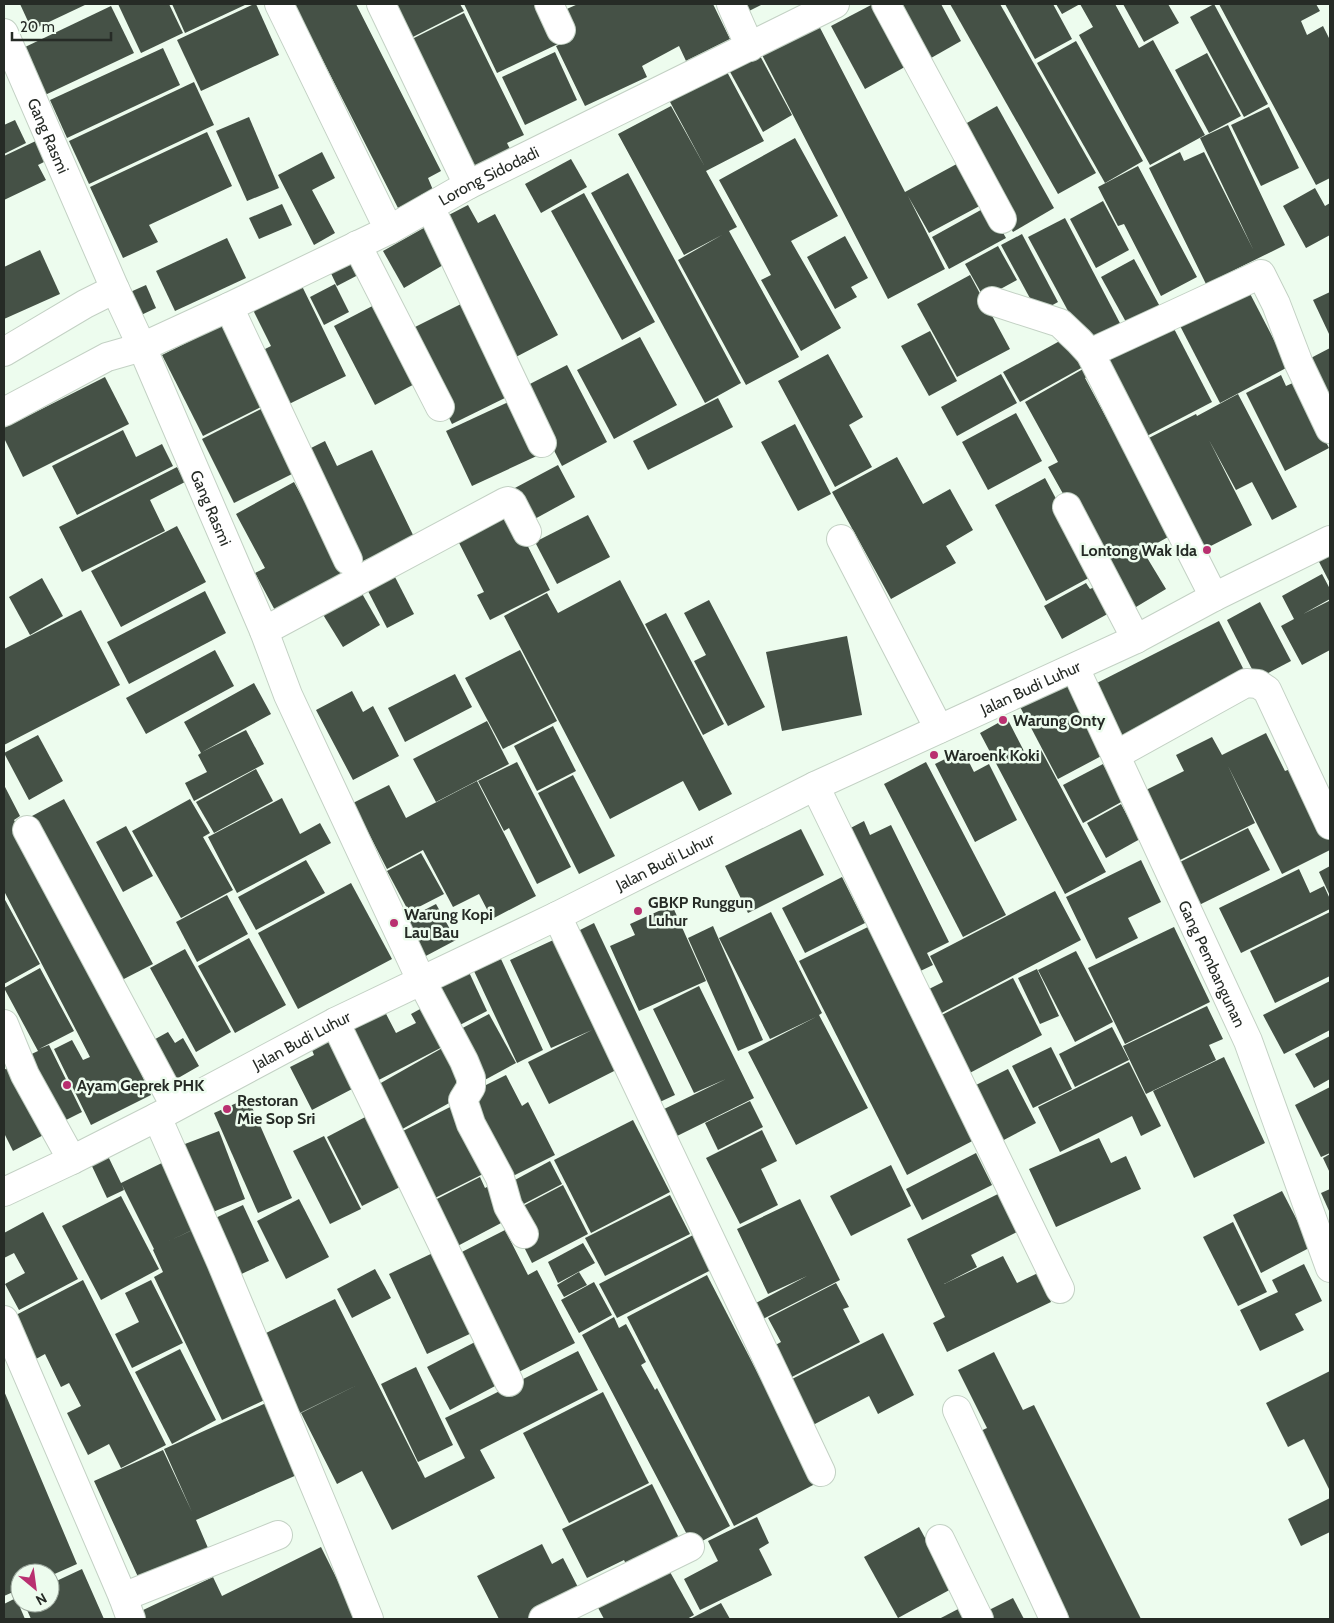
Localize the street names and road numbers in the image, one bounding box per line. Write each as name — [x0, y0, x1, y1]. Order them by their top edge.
street label: Gang Rasmi — [23, 95, 73, 177]
street label: Lorong Sidodadi — [435, 143, 542, 210]
street label: Gang Rasmi — [186, 467, 235, 549]
street label: Jalan Budi Luhur — [977, 656, 1084, 719]
street label: Jalan Budi Luhur — [612, 829, 718, 895]
street label: Gang Pembangunan — [1174, 898, 1249, 1030]
street label: Jalan Budi Luhur — [249, 1007, 354, 1075]

